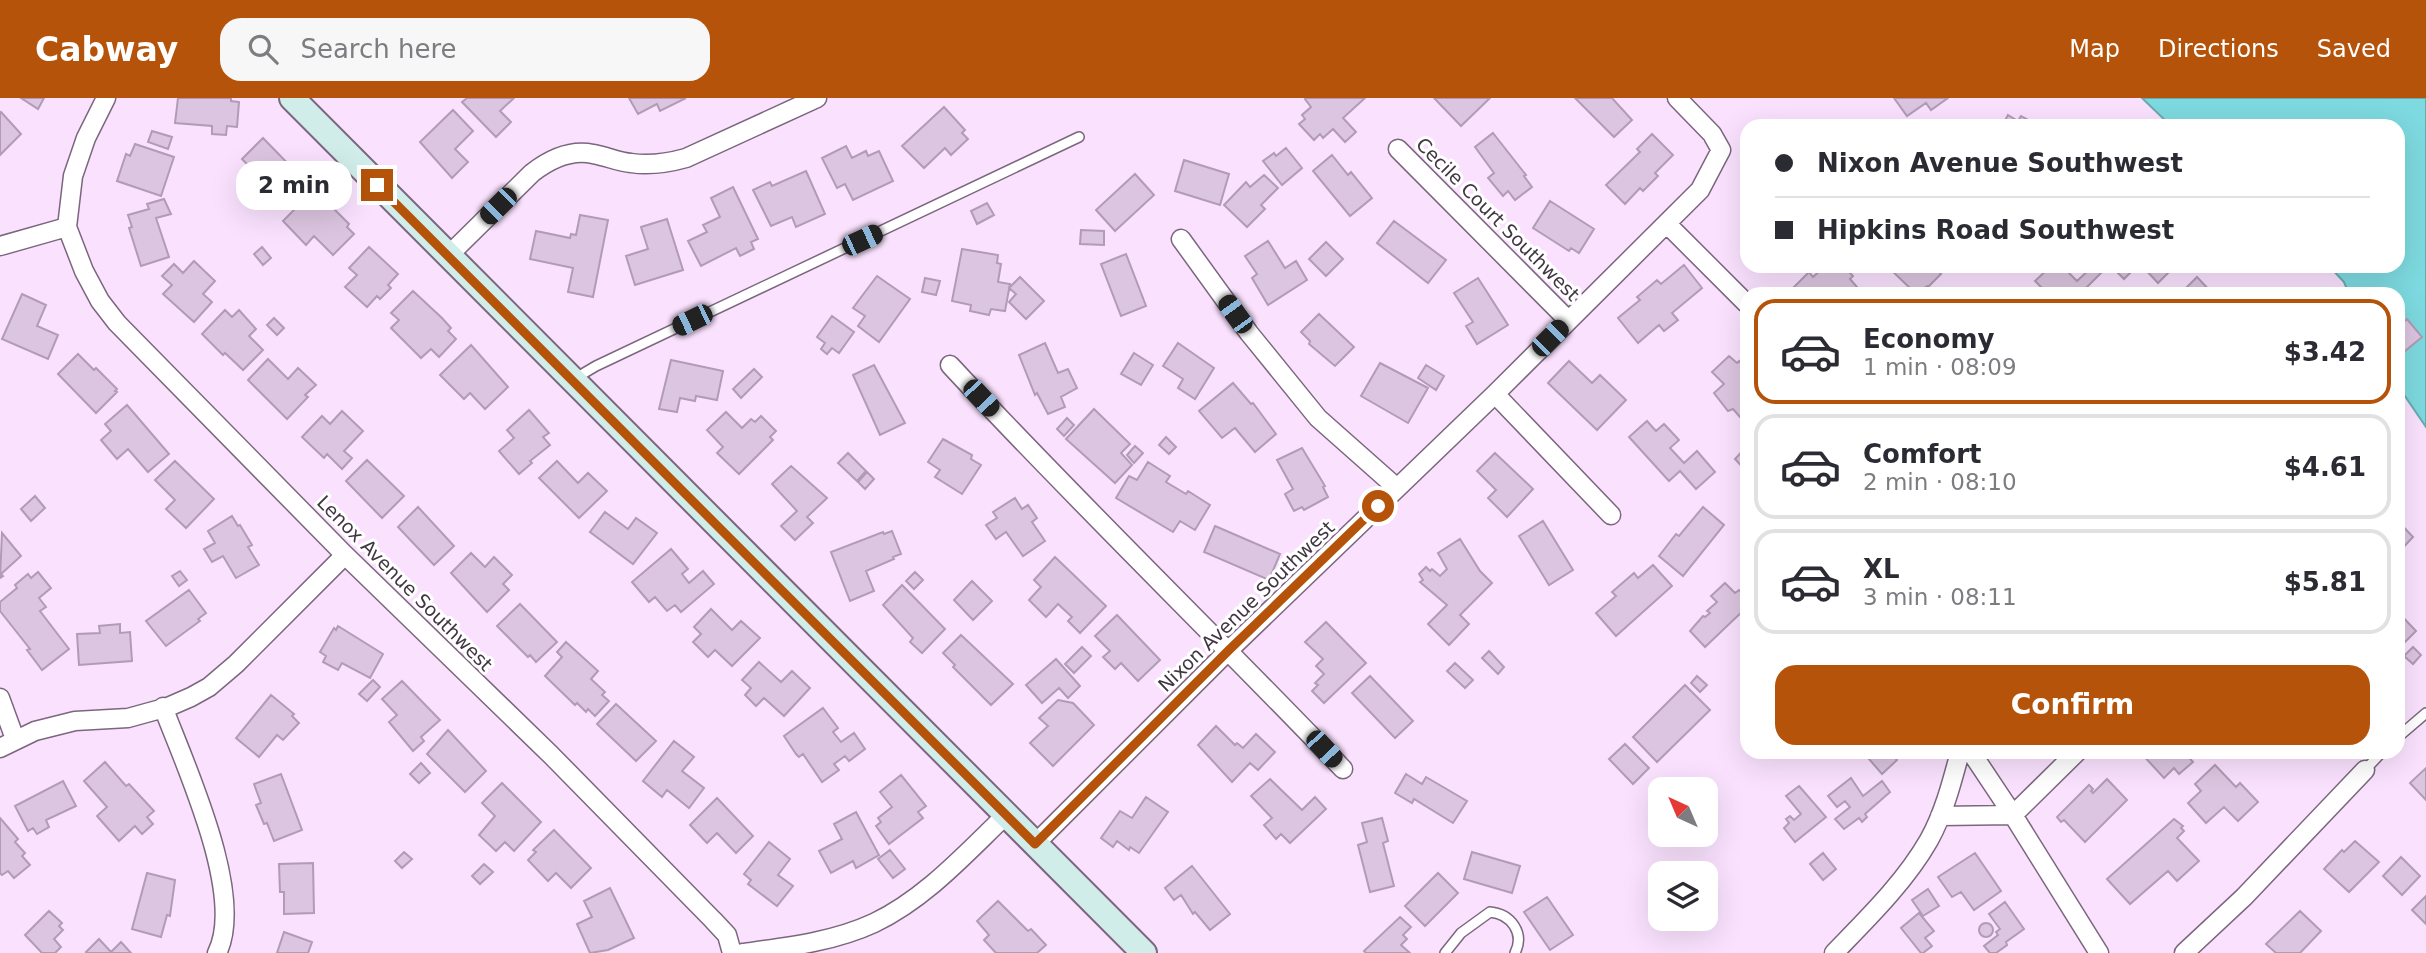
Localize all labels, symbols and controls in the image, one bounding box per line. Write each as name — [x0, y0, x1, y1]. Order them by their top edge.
search box — [220, 18, 710, 81]
text: Cabway — [35, 30, 178, 69]
icon: search — [244, 30, 282, 68]
text: Search here — [300, 34, 457, 64]
text: Map — [2069, 35, 2120, 63]
text: Directions — [2158, 35, 2279, 63]
text: Saved — [2317, 35, 2391, 63]
street label: Cecile Court Southwest — [1412, 133, 1584, 305]
text: Nixon Avenue Southwest — [1817, 148, 2183, 178]
callout: 2 min — [237, 160, 352, 210]
route end — [361, 169, 393, 201]
text: 2 min — [258, 172, 330, 198]
car — [476, 184, 521, 228]
text: Hipkins Road Southwest — [1817, 215, 2174, 245]
car — [839, 222, 886, 258]
car — [1215, 291, 1256, 337]
car — [669, 301, 716, 339]
car — [1528, 316, 1573, 360]
icon: car — [1779, 320, 1842, 383]
text: Economy — [1863, 324, 1994, 354]
text: $3.42 — [2284, 337, 2366, 367]
text: 1 min · 08:09 — [1863, 354, 2017, 380]
car — [959, 375, 1004, 421]
icon: car — [1779, 435, 1842, 498]
text: Comfort — [1863, 439, 1981, 469]
text: $4.61 — [2284, 452, 2366, 482]
text: 2 min · 08:10 — [1863, 469, 2017, 495]
route start — [1362, 490, 1394, 522]
street label: Lenox Avenue Southwest — [313, 491, 497, 675]
street label: Nixon Avenue Southwest — [1153, 516, 1339, 696]
icon: car — [1779, 550, 1842, 613]
text: XL — [1863, 554, 1900, 584]
text: $5.81 — [2284, 567, 2366, 597]
text: 3 min · 08:11 — [1863, 584, 2017, 610]
button: Confirm — [1775, 665, 2370, 745]
car — [1302, 726, 1347, 772]
north arrow — [1648, 777, 1718, 847]
map controls — [1648, 777, 1718, 931]
button: layers — [1648, 861, 1718, 931]

